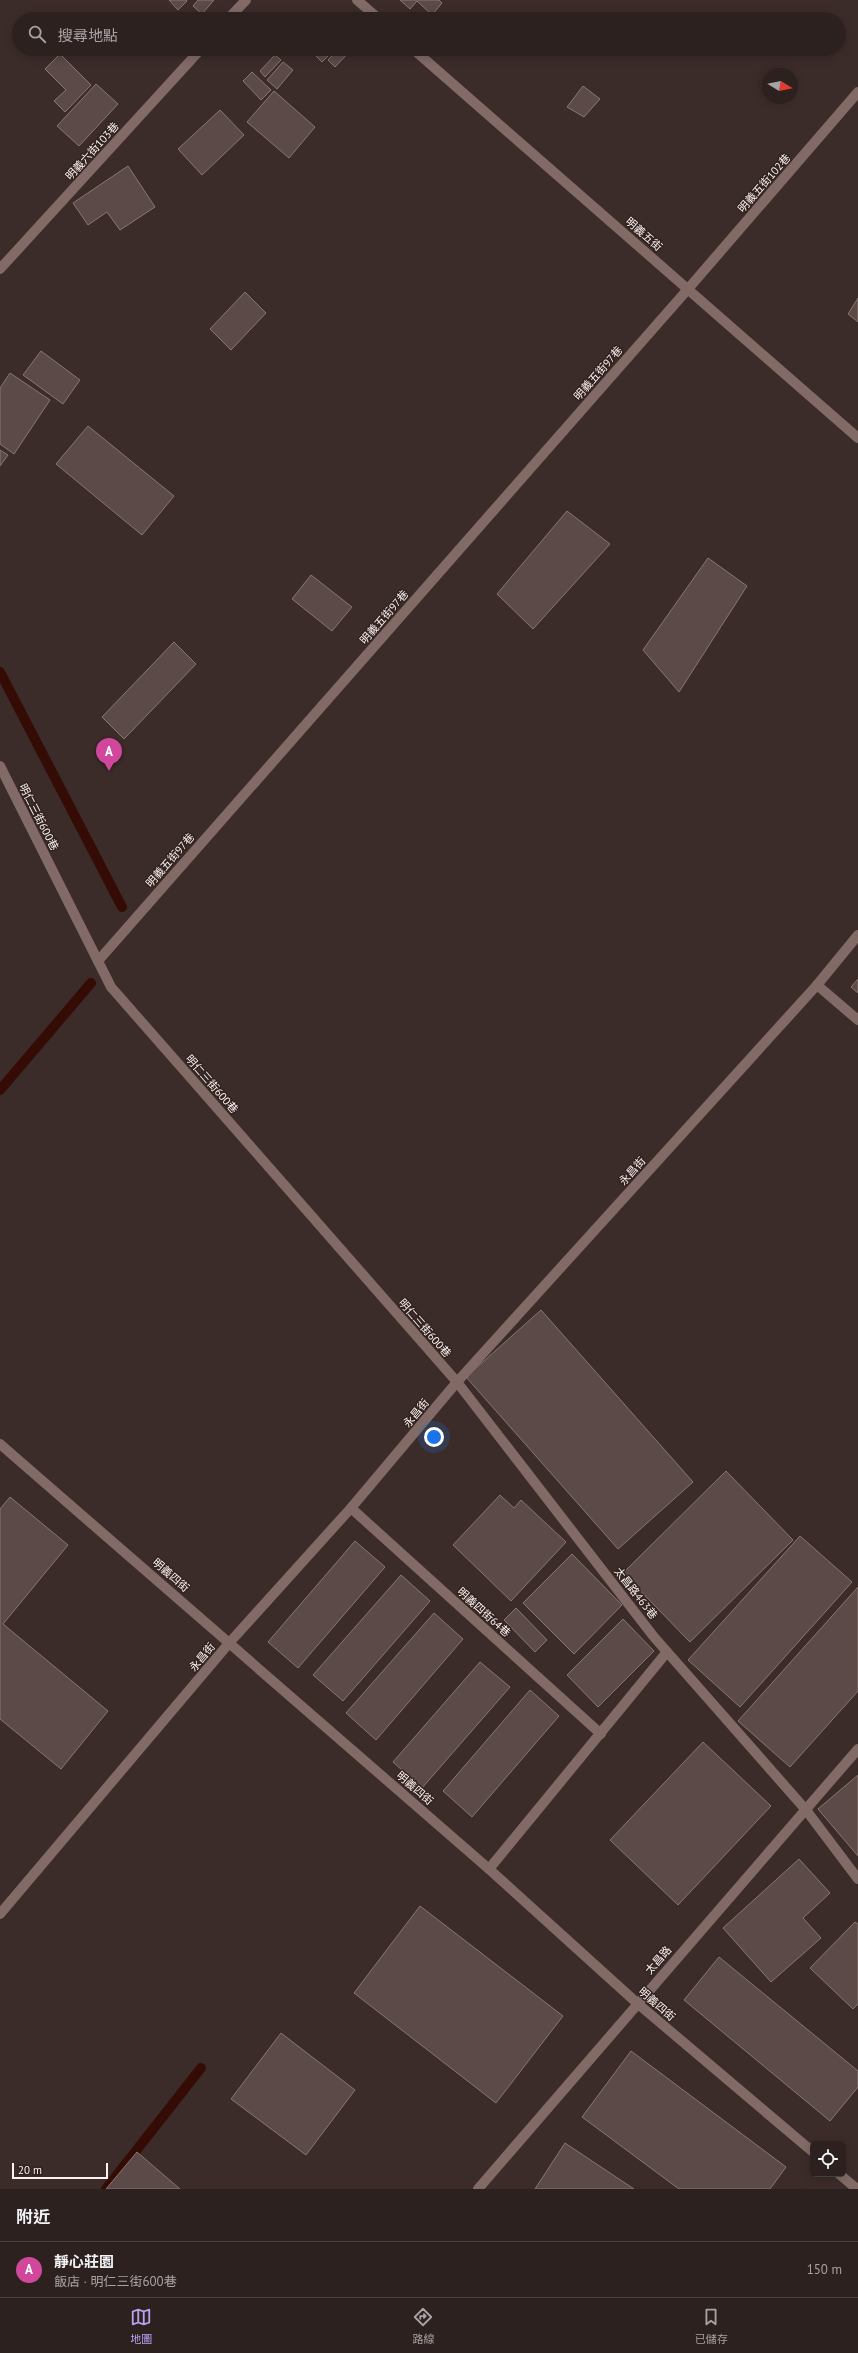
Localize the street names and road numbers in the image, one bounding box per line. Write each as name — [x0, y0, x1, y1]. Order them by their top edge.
street label: 明義六街103巷 — [62, 119, 122, 183]
street label: 明義五街102巷 — [735, 151, 793, 215]
street label: 明義五街 — [623, 214, 665, 254]
street label: 明義五街97巷 — [571, 343, 625, 403]
street label: 明義五街97巷 — [357, 587, 411, 647]
street label: 明仁三街600巷 — [16, 781, 62, 853]
street label: 明義五街97巷 — [143, 830, 197, 890]
street label: 明仁三街600巷 — [183, 1052, 241, 1116]
street label: 永昌街 — [616, 1154, 648, 1188]
street label: 明仁三街600巷 — [396, 1296, 454, 1360]
street label: 永昌街 — [400, 1396, 432, 1430]
street label: 明義四街 — [150, 1555, 192, 1595]
street label: 太昌路463巷 — [611, 1564, 661, 1622]
street label: 明義四街64巷 — [454, 1584, 514, 1640]
street label: 永昌街 — [186, 1640, 218, 1674]
street label: 明義四街 — [394, 1768, 436, 1808]
street label: 太昌路 — [642, 1943, 674, 1977]
street label: 明義四街 — [636, 1984, 678, 2024]

